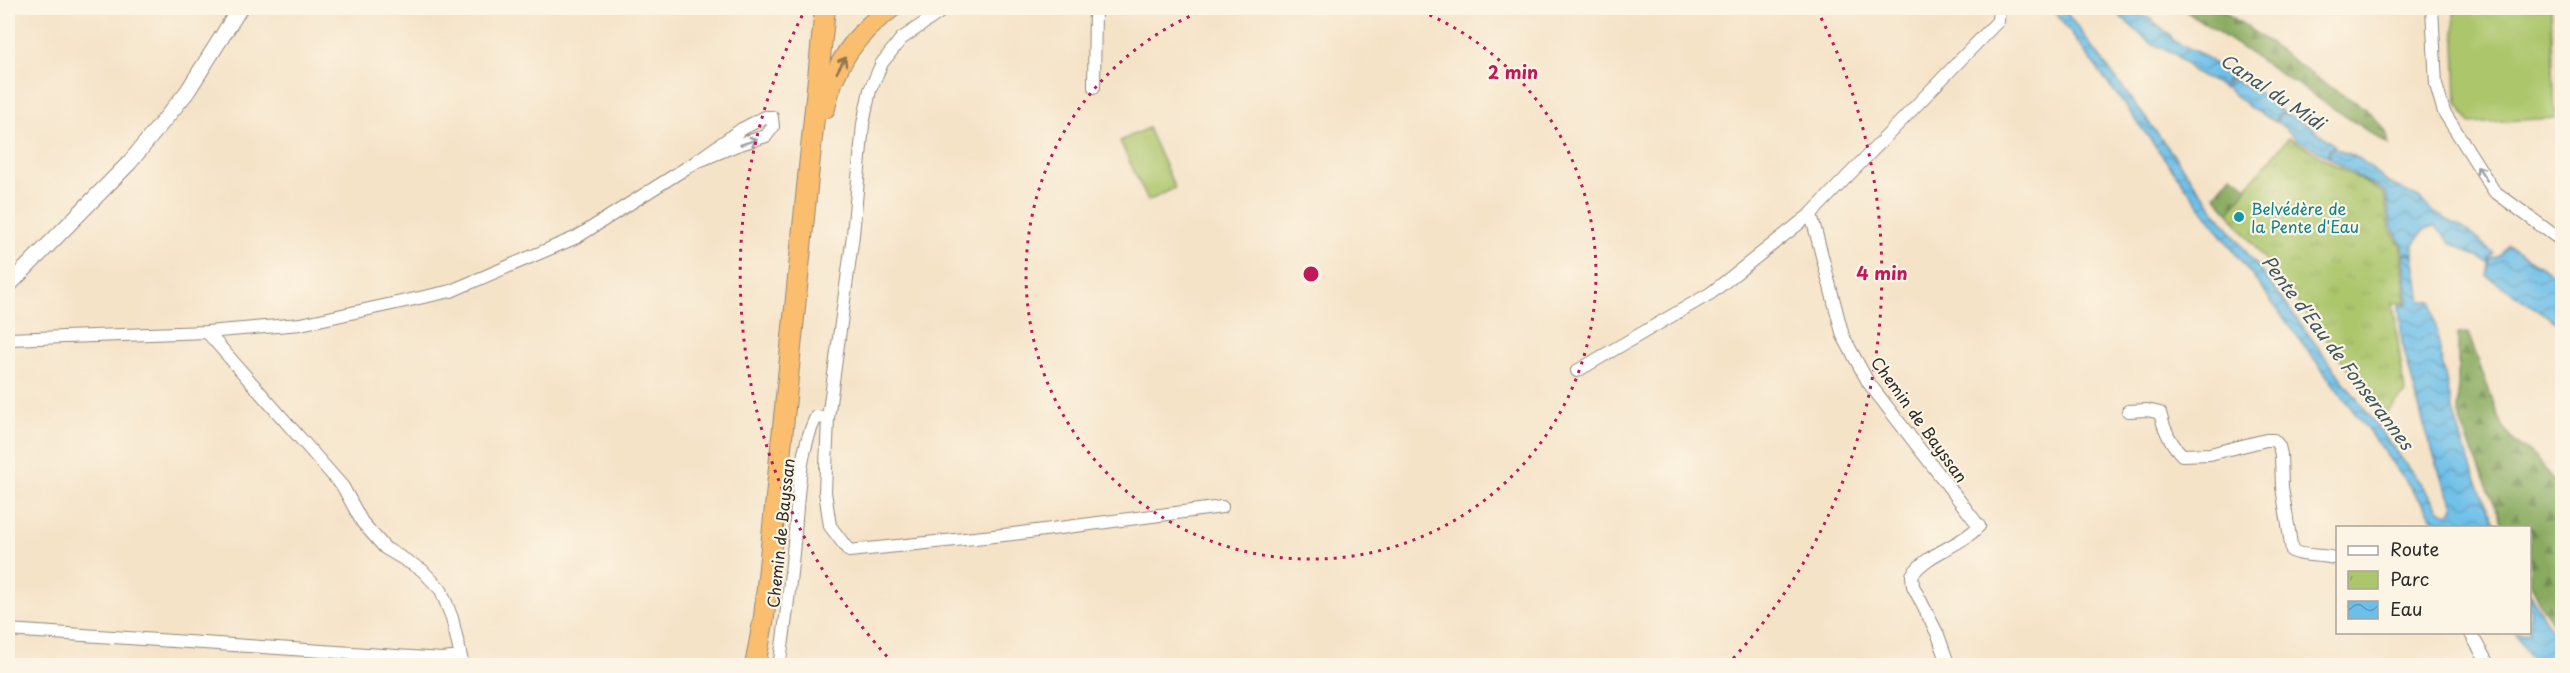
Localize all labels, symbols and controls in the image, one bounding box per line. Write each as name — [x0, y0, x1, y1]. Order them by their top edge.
water label: Canal du Midi — [2215, 46, 2333, 137]
one-way arrow — [836, 56, 847, 74]
text: 2 min — [1488, 58, 1538, 85]
one-way arrow — [739, 135, 758, 146]
one-way arrow — [2475, 165, 2487, 182]
place label: Belvédère de la Pente d'Eau — [2251, 196, 2359, 238]
marker: Belvédère de la Pente d'Eau — [2232, 210, 2246, 224]
water label: Pente d'Eau de Fonserannes — [2256, 249, 2421, 457]
text: 4 min — [1856, 259, 1908, 286]
centre of rings — [1301, 264, 1321, 284]
street label: Chemin de Bayssan — [1866, 351, 1974, 487]
street label: Chemin de Bayssan — [760, 457, 800, 609]
legend — [2336, 526, 2531, 634]
text: Route — [2390, 535, 2440, 562]
text: Parc — [2390, 565, 2429, 592]
text: Eau — [2390, 595, 2422, 622]

